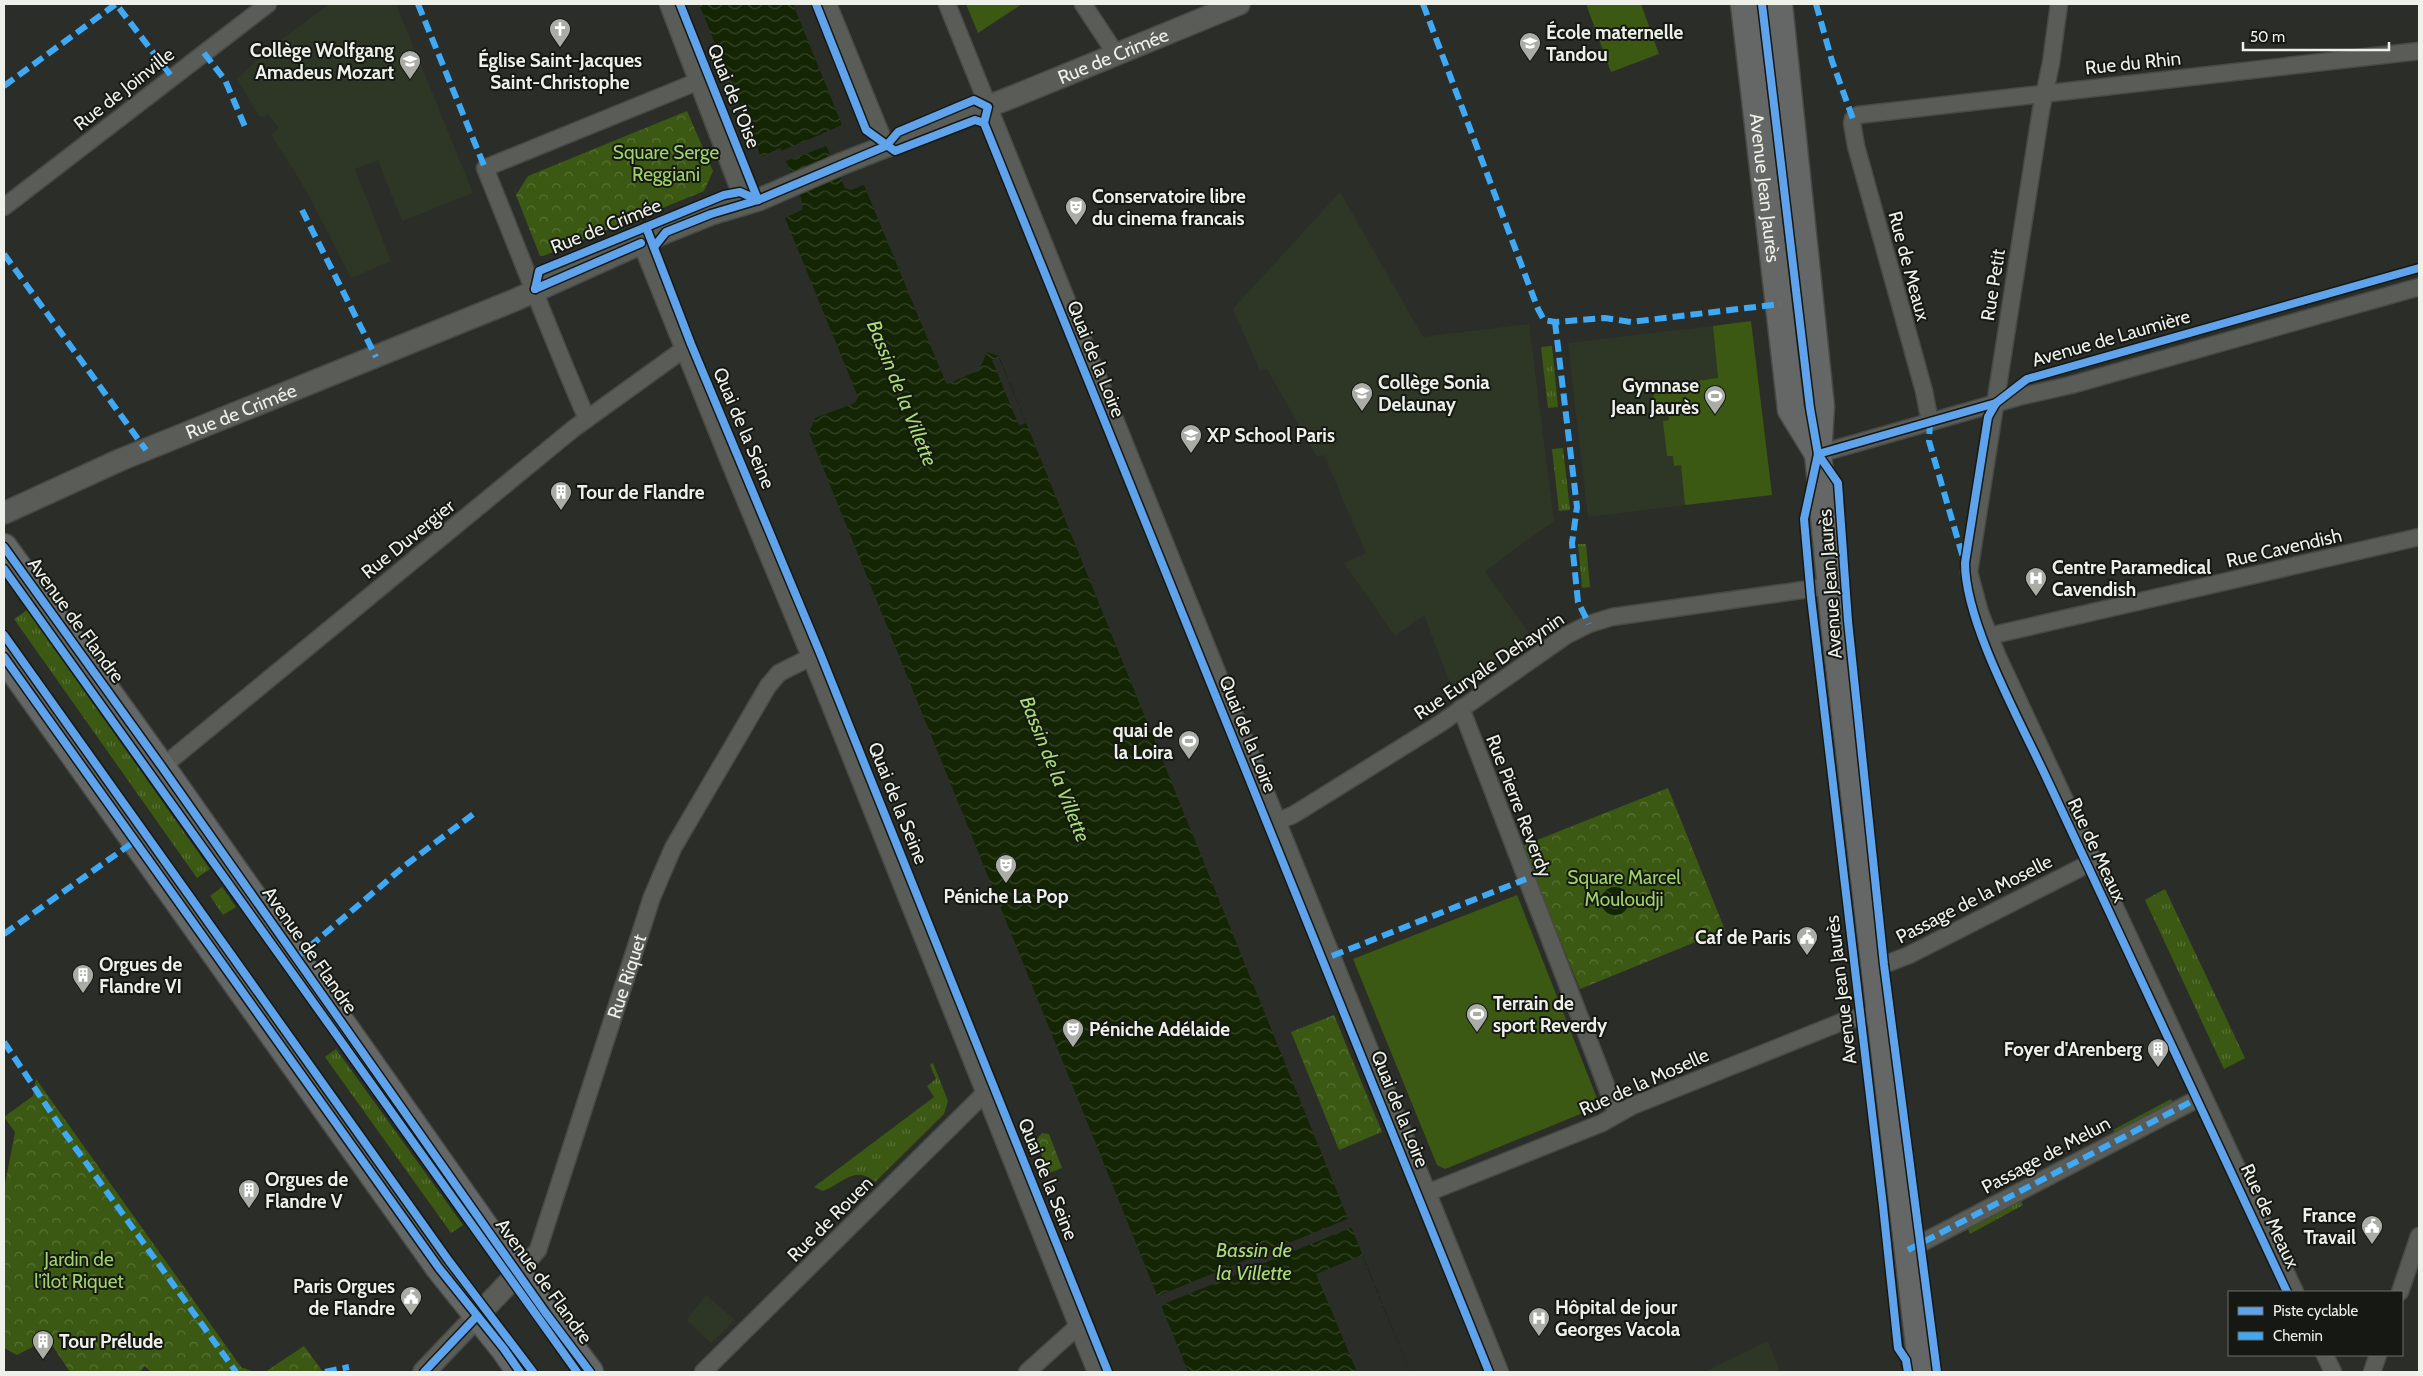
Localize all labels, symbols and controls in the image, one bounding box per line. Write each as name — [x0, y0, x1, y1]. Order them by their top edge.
church icon: Église Saint-Jacques Saint-Christophe — [548, 17, 572, 48]
place label: École maternelle Tandou — [1546, 20, 1684, 66]
scale bar — [2243, 20, 2389, 52]
street label: Rue de Crimée — [1054, 23, 1172, 89]
text: 50 m — [2250, 28, 2285, 46]
school or university icon: École maternelle Tandou — [1518, 31, 1542, 62]
place label: Collège Wolfgang Amadeus Mozart — [250, 39, 394, 84]
street label: Quai de l'Oise — [703, 41, 765, 152]
street label: Rue de Joinville — [69, 42, 179, 135]
street label: Rue du Rhin — [2084, 47, 2182, 79]
place label: Église Saint-Jacques Saint-Christophe — [478, 48, 642, 94]
school or university icon: Collège Wolfgang Amadeus Mozart — [398, 49, 422, 80]
street label: Avenue Jean Jaurès — [1745, 112, 1785, 264]
park label: Square Serge Reggiani — [613, 141, 719, 186]
place label: Conservatoire libre du cinema francais — [1092, 185, 1246, 230]
street label: Rue de Crimée — [547, 193, 665, 259]
theatre icon: Conservatoire libre du cinema francais — [1064, 195, 1088, 226]
street label: Rue de Meaux — [1883, 209, 1935, 323]
street label: Rue Petit — [1976, 247, 2010, 323]
street label: Quai de la Loire — [1062, 297, 1130, 421]
street label: Avenue de Laumière — [2029, 304, 2193, 372]
water label: Bassin de la Villette — [862, 317, 942, 469]
street label: Quai de la Seine — [708, 364, 780, 492]
place label: Collège Sonia Delaunay — [1378, 371, 1490, 416]
place label: Gymnase Jean Jaurès — [1610, 374, 1699, 419]
street label: Rue de Crimée — [182, 378, 300, 444]
school or university icon: Collège Sonia Delaunay — [1350, 381, 1374, 412]
sports icon: Gymnase Jean Jaurès — [1703, 384, 1727, 415]
school or university icon: XP School Paris — [1179, 423, 1203, 454]
place label: XP School Paris — [1206, 424, 1335, 447]
building icon: Tour de Flandre — [549, 480, 573, 511]
place label: Tour de Flandre — [577, 481, 705, 504]
street label: Rue Duvergier — [357, 494, 459, 584]
street label: Avenue Jean Jaurès — [1813, 508, 1847, 660]
street label: Rue Cavendish — [2224, 524, 2344, 572]
street label: Avenue de Flandre — [23, 553, 129, 687]
place label: Centre Paramedical Cavendish — [2052, 556, 2211, 601]
hospital icon: Centre Paramedical Cavendish — [2024, 566, 2048, 597]
street label: Rue Euryale Dehaynin — [1410, 607, 1568, 725]
street label: Quai de la Loire — [1214, 672, 1282, 796]
water label: Bassin de la Villette — [1015, 693, 1095, 845]
place label: quai de la Loira — [1113, 719, 1174, 764]
sports icon: quai de la Loira — [1177, 729, 1201, 760]
street label: Rue Pierre Reverdy — [1481, 731, 1557, 881]
street label: Quai de la Seine — [863, 739, 933, 868]
street label: Rue de Meaux — [2063, 794, 2131, 906]
street label: Passage de la Moselle — [1892, 850, 2056, 948]
theatre icon: Péniche La Pop — [994, 853, 1018, 884]
park label: Square Marcel Mouloudji — [1567, 866, 1681, 911]
street label: Avenue de Flandre — [258, 882, 362, 1018]
place label: Péniche La Pop — [943, 885, 1069, 908]
street label: Avenue Jean Jaurès — [1820, 914, 1862, 1066]
public building icon: Caf de Paris — [1795, 925, 1819, 956]
place label: Caf de Paris — [1695, 926, 1791, 949]
street label: Rue Riquet — [602, 931, 651, 1021]
place label: Orgues de Flandre VI — [99, 953, 182, 998]
building icon: Orgues de Flandre VI — [71, 963, 95, 994]
place label: Terrain de sport Reverdy — [1493, 992, 1608, 1037]
sports icon: Terrain de sport Reverdy — [1465, 1002, 1489, 1033]
theatre icon: Péniche Adélaide — [1061, 1017, 1085, 1048]
place label: Péniche Adélaide — [1089, 1018, 1230, 1041]
building icon: Foyer d'Arenberg — [2146, 1037, 2170, 1068]
place label: Foyer d'Arenberg — [2004, 1038, 2142, 1061]
street label: Rue de la Moselle — [1576, 1043, 1713, 1121]
street label: Quai de la Loire — [1366, 1047, 1434, 1171]
street label: Passage de Melun — [1978, 1111, 2114, 1199]
street label: Quai de la Seine — [1013, 1115, 1083, 1244]
street label: Rue de Meaux — [2236, 1160, 2304, 1272]
place label: Orgues de Flandre V — [265, 1168, 348, 1213]
street label: Rue de Rouen — [782, 1171, 878, 1267]
building icon: Orgues de Flandre V — [237, 1178, 261, 1209]
place label: France Travail — [2302, 1204, 2356, 1249]
street label: Avenue de Flandre — [491, 1214, 597, 1348]
public building icon: France Travail — [2360, 1214, 2384, 1245]
water label: Bassin de la Villette — [1216, 1238, 1292, 1285]
park label: Jardin de l'îlot Riquet — [34, 1248, 124, 1293]
place label: Paris Orgues de Flandre — [293, 1275, 395, 1320]
public building icon: Paris Orgues de Flandre — [399, 1285, 423, 1316]
legend — [2228, 1291, 2403, 1356]
place label: Hôpital de jour Georges Vacola — [1555, 1296, 1681, 1341]
text: Piste cyclable — [2273, 1302, 2359, 1320]
hospital icon: Hôpital de jour Georges Vacola — [1527, 1306, 1551, 1337]
text: Chemin — [2273, 1327, 2323, 1345]
building icon: Tour Prélude — [31, 1329, 55, 1360]
place label: Tour Prélude — [59, 1330, 163, 1353]

